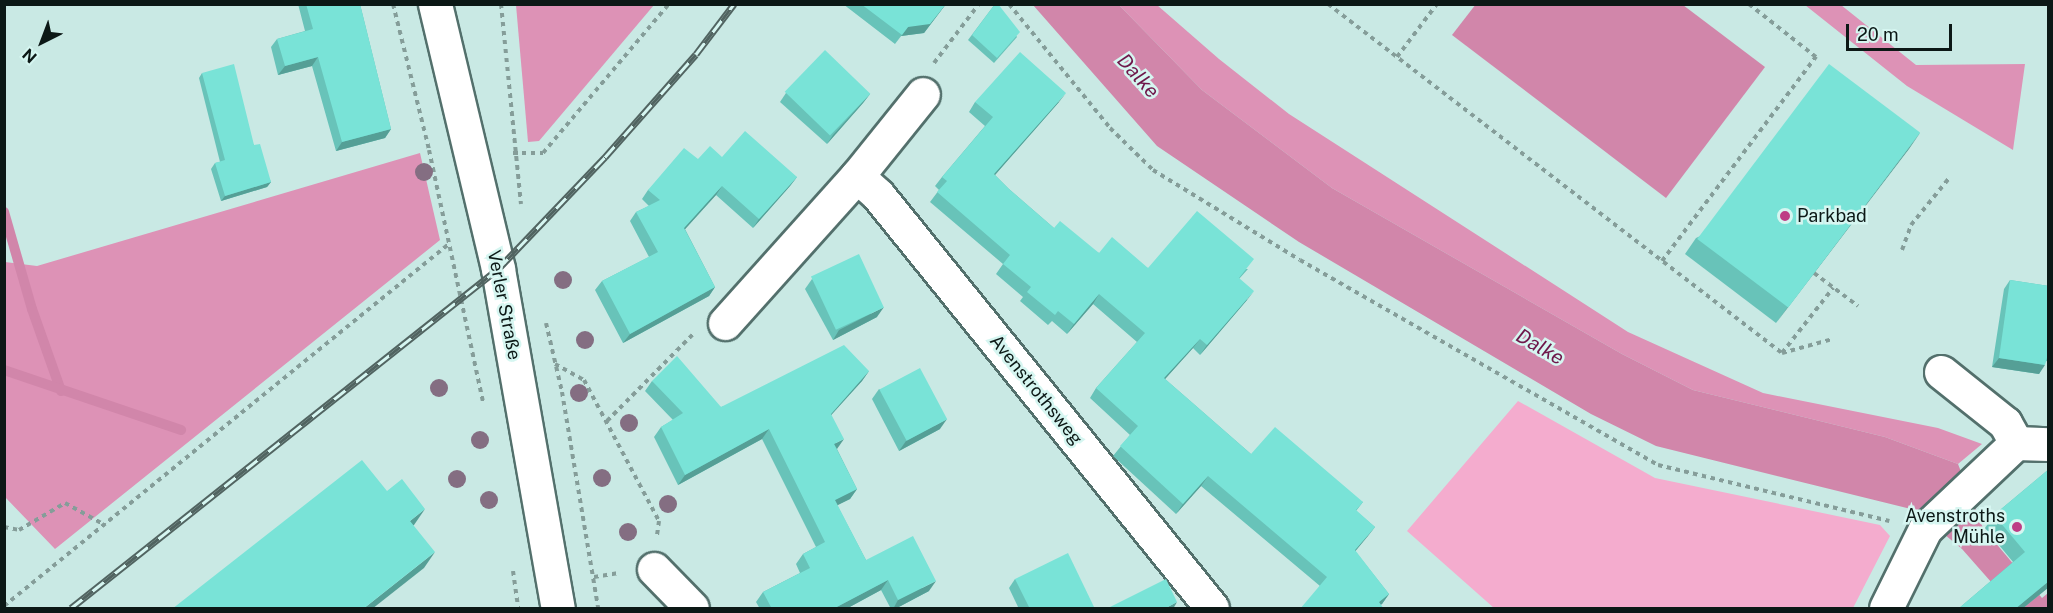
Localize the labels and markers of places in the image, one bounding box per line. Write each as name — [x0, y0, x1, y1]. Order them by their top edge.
place label: Parkbad — [1797, 205, 1867, 227]
marker: Parkbad — [1778, 209, 1792, 223]
place label: Avenstroths Mühle — [1905, 506, 2005, 548]
marker: Avenstroths Mühle — [2010, 520, 2024, 534]

